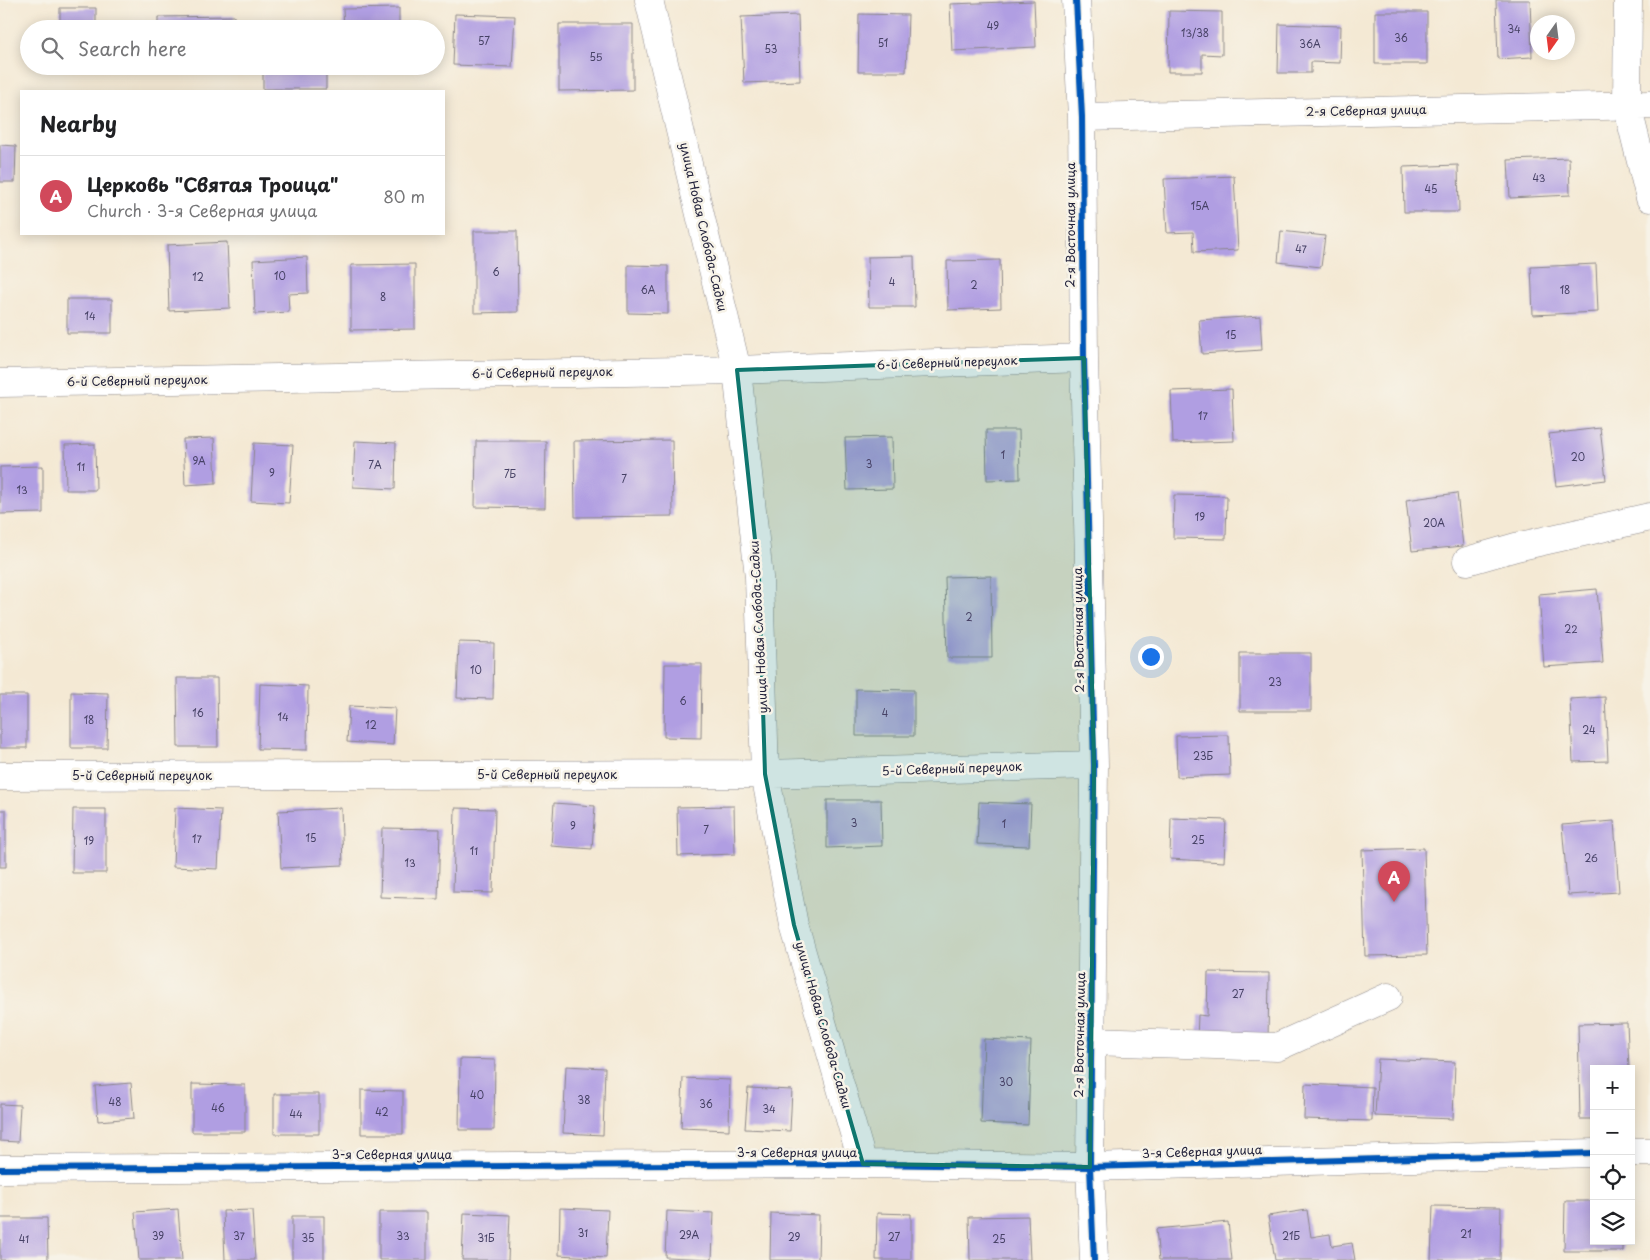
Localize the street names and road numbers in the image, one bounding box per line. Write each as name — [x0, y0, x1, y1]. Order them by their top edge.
street label: 2-я Северная улица — [1305, 100, 1427, 120]
street label: улица Новая Слобода-Садки — [676, 140, 732, 313]
street label: 2-я Восточная улица — [1061, 162, 1079, 288]
street label: 6-й Северный переулок — [876, 351, 1019, 373]
street label: 6-й Северный переулок — [471, 362, 613, 382]
street label: 6-й Северный переулок — [66, 370, 208, 390]
street label: улица Новая Слобода-Садки — [744, 540, 772, 714]
street label: 2-я Восточная улица — [1068, 567, 1088, 693]
street label: 5-й Северный переулок — [882, 757, 1023, 779]
street label: 5-й Северный переулок — [477, 765, 618, 783]
street label: 5-й Северный переулок — [72, 766, 213, 784]
street label: улица Новая Слобода-Садки — [791, 939, 856, 1110]
street label: 2-я Восточная улица — [1069, 972, 1089, 1098]
street label: 3-я Северная улица — [1142, 1140, 1263, 1162]
street label: 3-я Северная улица — [737, 1143, 858, 1161]
street label: 3-я Северная улица — [332, 1145, 453, 1163]

